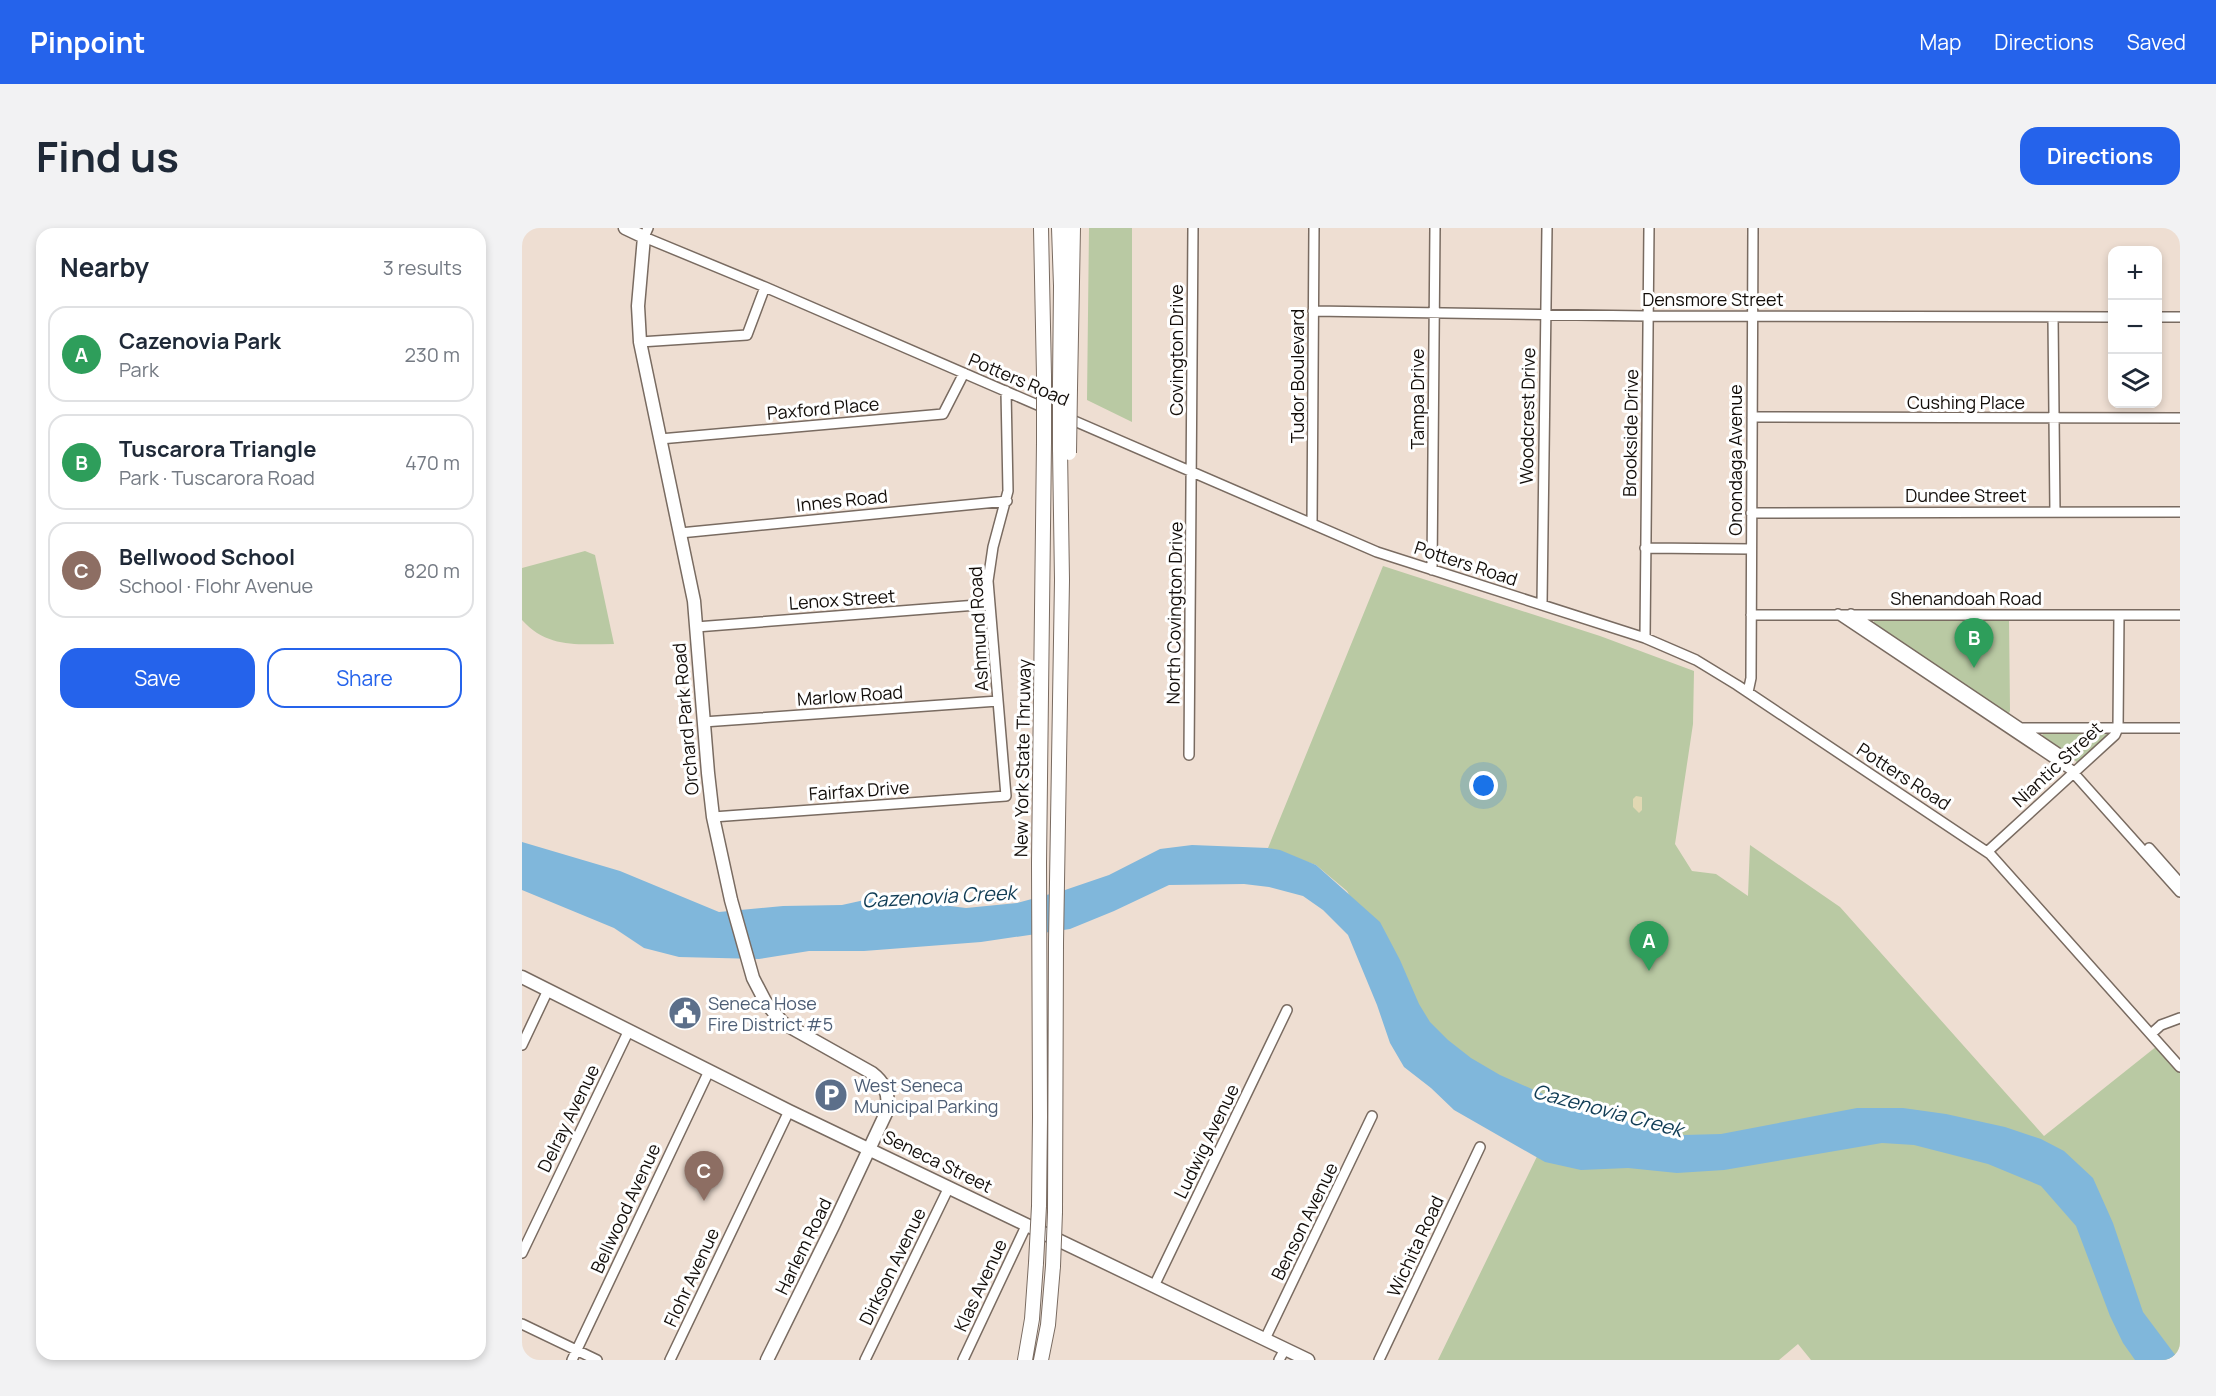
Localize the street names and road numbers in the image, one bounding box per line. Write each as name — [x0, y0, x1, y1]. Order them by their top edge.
street label: Covington Drive — [1164, 284, 1188, 416]
street label: Densmore Street — [1642, 287, 1784, 311]
street label: Tudor Boulevard — [1285, 309, 1309, 443]
street label: Potters Road — [965, 347, 1073, 411]
street label: Woodcrest Drive — [1514, 347, 1540, 485]
street label: Tampa Drive — [1405, 348, 1429, 450]
street label: Brookside Drive — [1617, 369, 1643, 497]
street label: Onondaga Avenue — [1723, 384, 1747, 536]
street label: Cushing Place — [1907, 390, 2025, 414]
street label: Paxford Place — [766, 391, 880, 425]
street label: Innes Road — [795, 483, 889, 517]
street label: Dundee Street — [1905, 483, 2027, 507]
street label: North Covington Drive — [1160, 521, 1188, 705]
street label: Potters Road — [1411, 535, 1521, 591]
street label: Ashmund Road — [963, 566, 993, 692]
street label: Lenox Street — [788, 583, 896, 615]
street label: Shenandoah Road — [1890, 586, 2042, 610]
street label: Orchard Park Road — [666, 642, 704, 796]
street label: New York State Thruway — [1008, 658, 1036, 857]
street label: Marlow Road — [796, 679, 904, 711]
street label: Niantic Street — [2007, 716, 2107, 812]
street label: Potters Road — [1853, 737, 1955, 815]
street label: Fairfax Drive — [808, 775, 910, 805]
street label: Delray Avenue — [532, 1060, 604, 1176]
street label: Ludwig Avenue — [1168, 1080, 1244, 1202]
street label: Seneca Street — [879, 1124, 997, 1198]
street label: Bellwood Avenue — [584, 1139, 666, 1277]
street label: Benson Avenue — [1265, 1158, 1343, 1284]
street label: Wichita Road — [1381, 1192, 1449, 1300]
street label: Harlem Road — [769, 1194, 837, 1298]
street label: Dirkson Avenue — [853, 1203, 931, 1329]
street label: Flohr Avenue — [658, 1224, 724, 1330]
street label: Klas Avenue — [948, 1235, 1012, 1335]

